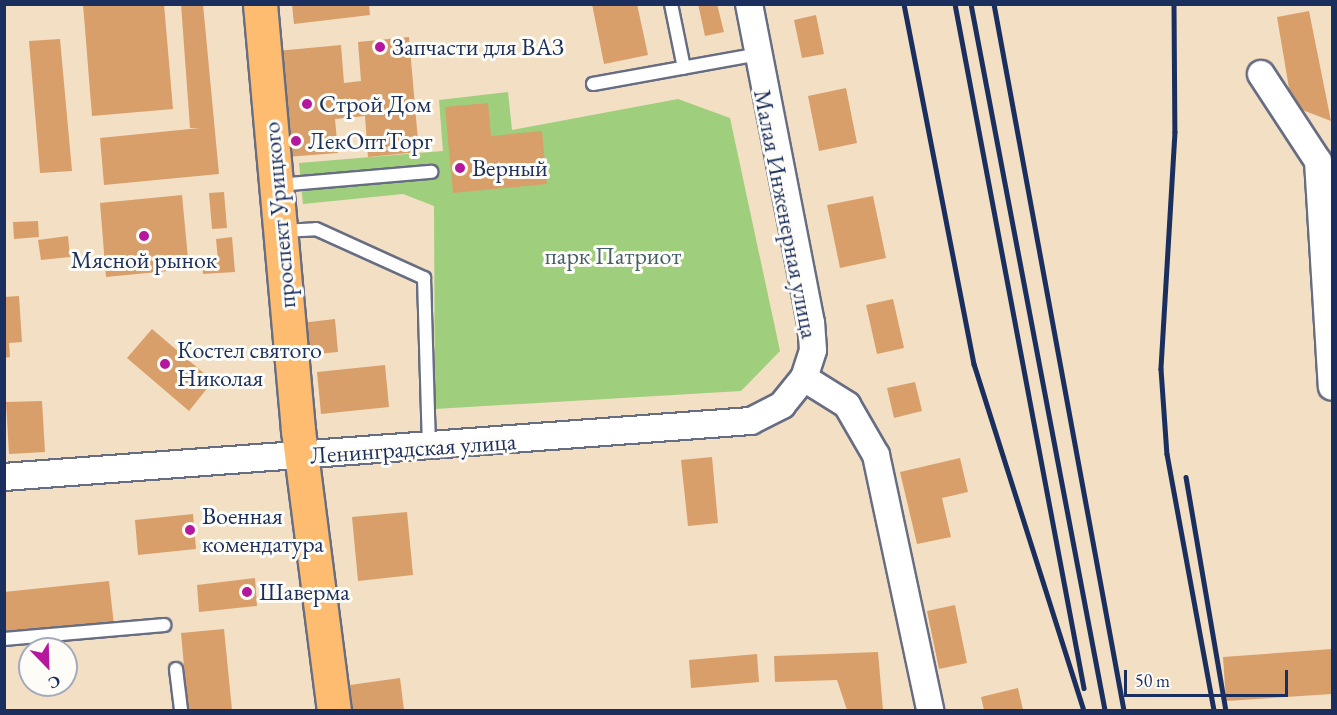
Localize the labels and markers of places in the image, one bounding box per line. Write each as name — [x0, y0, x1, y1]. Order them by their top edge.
place label: Запчасти для ВАЗ — [392, 33, 564, 61]
marker: Запчасти для ВАЗ — [373, 40, 387, 54]
place label: Строй Дом — [319, 90, 431, 118]
marker: Строй Дом — [300, 97, 314, 111]
place label: ЛекОптТорг — [308, 127, 433, 155]
marker: ЛекОптТорг — [289, 134, 303, 148]
place label: Верный — [472, 154, 548, 182]
marker: Верный — [453, 161, 467, 175]
marker: Мясной рынок — [137, 229, 151, 243]
place label: Мясной рынок — [71, 246, 217, 274]
place label: Костел святого Николая — [177, 336, 322, 392]
marker: Костел святого Николая — [158, 357, 172, 371]
place label: Военная комендатура — [202, 502, 324, 558]
marker: Военная комендатура — [183, 523, 197, 537]
place label: Шаверма — [259, 578, 350, 606]
marker: Шаверма — [240, 585, 254, 599]

